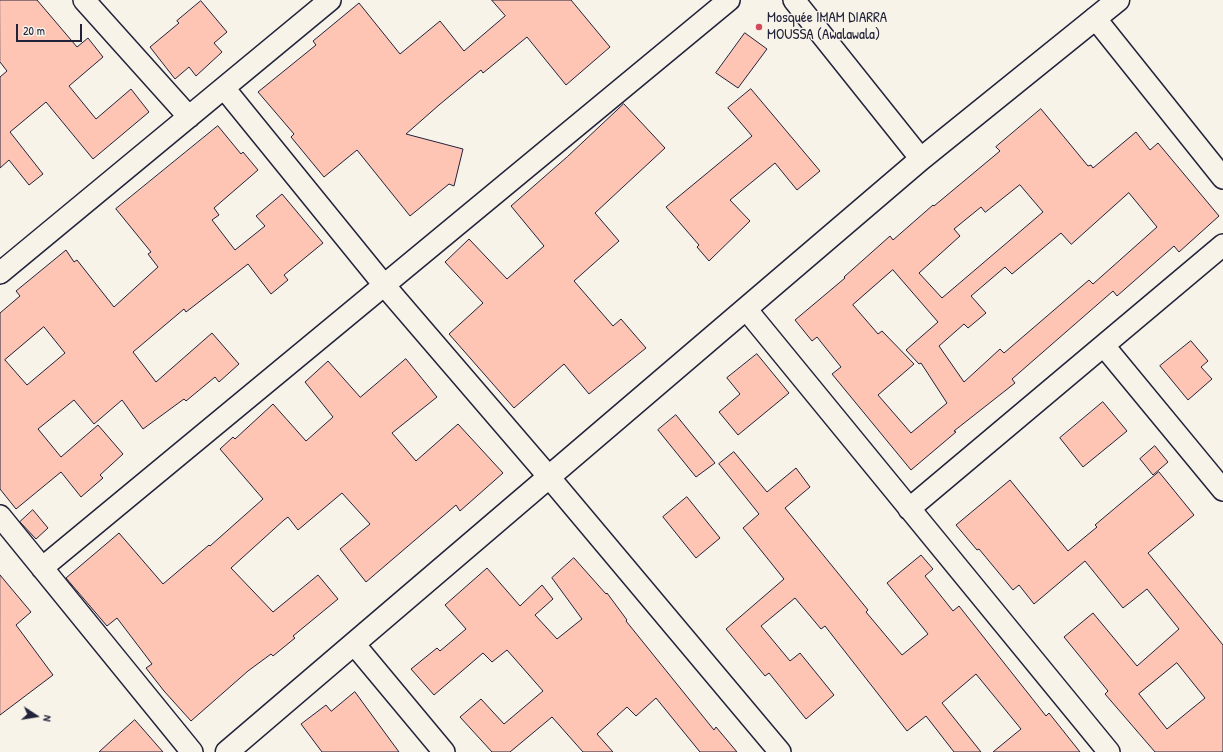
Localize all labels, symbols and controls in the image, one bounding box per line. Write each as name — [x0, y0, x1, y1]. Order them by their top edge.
place label: Mosquée IMAM DIARRA MOUSSA (Awalawala) — [767, 9, 887, 44]
scale bar — [18, 16, 84, 42]
text: 20 m — [23, 22, 45, 39]
marker: Mosquée IMAM DIARRA MOUSSA (Awalawala) — [754, 22, 764, 32]
north arrow — [16, 696, 56, 736]
text: N — [40, 714, 55, 723]

